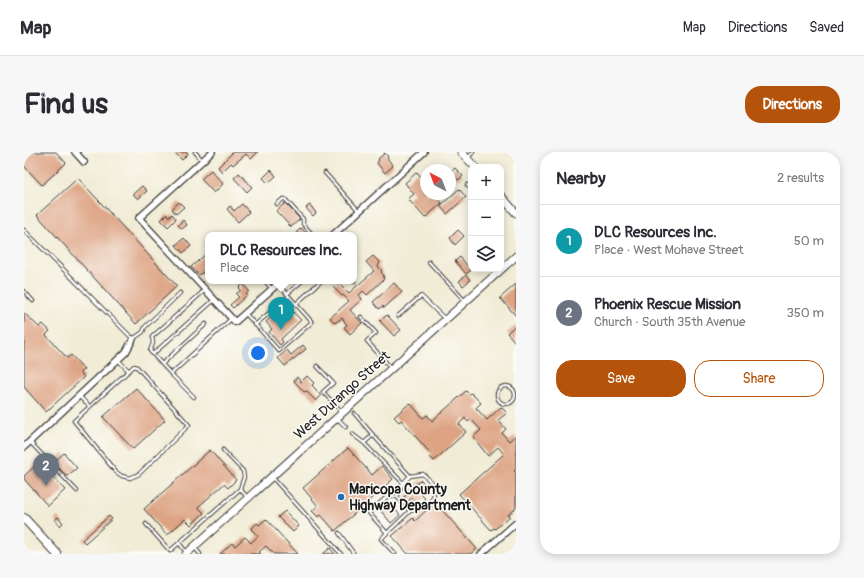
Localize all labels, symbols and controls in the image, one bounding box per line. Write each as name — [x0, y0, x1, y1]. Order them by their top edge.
text: Map — [20, 16, 51, 40]
text: Map — [683, 19, 706, 36]
text: Directions — [728, 19, 787, 36]
text: Saved — [809, 19, 844, 36]
button: Directions — [745, 86, 840, 123]
text: Find us — [24, 87, 108, 122]
north arrow — [420, 164, 456, 200]
map controls — [468, 164, 504, 272]
button: + — [468, 164, 504, 200]
text: Nearby — [556, 168, 605, 189]
text: 2 results — [777, 170, 824, 186]
button: − — [468, 200, 504, 236]
text: DLC Resources Inc. — [594, 223, 717, 242]
popup — [205, 232, 357, 284]
text: 1 — [566, 233, 572, 249]
text: 50 m — [794, 233, 824, 249]
button: layers — [468, 236, 504, 272]
text: DLC Resources Inc. — [220, 241, 342, 260]
text: Place · West Mohave Street — [594, 242, 743, 258]
text: Place — [220, 260, 249, 276]
text: Phoenix Rescue Mission — [594, 295, 741, 314]
pin: 1 — [268, 297, 294, 330]
text: 2 — [565, 305, 573, 321]
text: 350 m — [786, 305, 824, 321]
text: Church · South 35th Avenue — [594, 314, 746, 330]
your location — [248, 343, 268, 363]
street label: West Durango Street — [290, 347, 394, 443]
button: Save — [556, 360, 686, 397]
button: Share — [694, 360, 824, 397]
pin: 2 — [33, 453, 59, 486]
place label: Maricopa County Highway Department — [349, 481, 471, 514]
marker: Maricopa County Highway Department — [336, 492, 346, 502]

